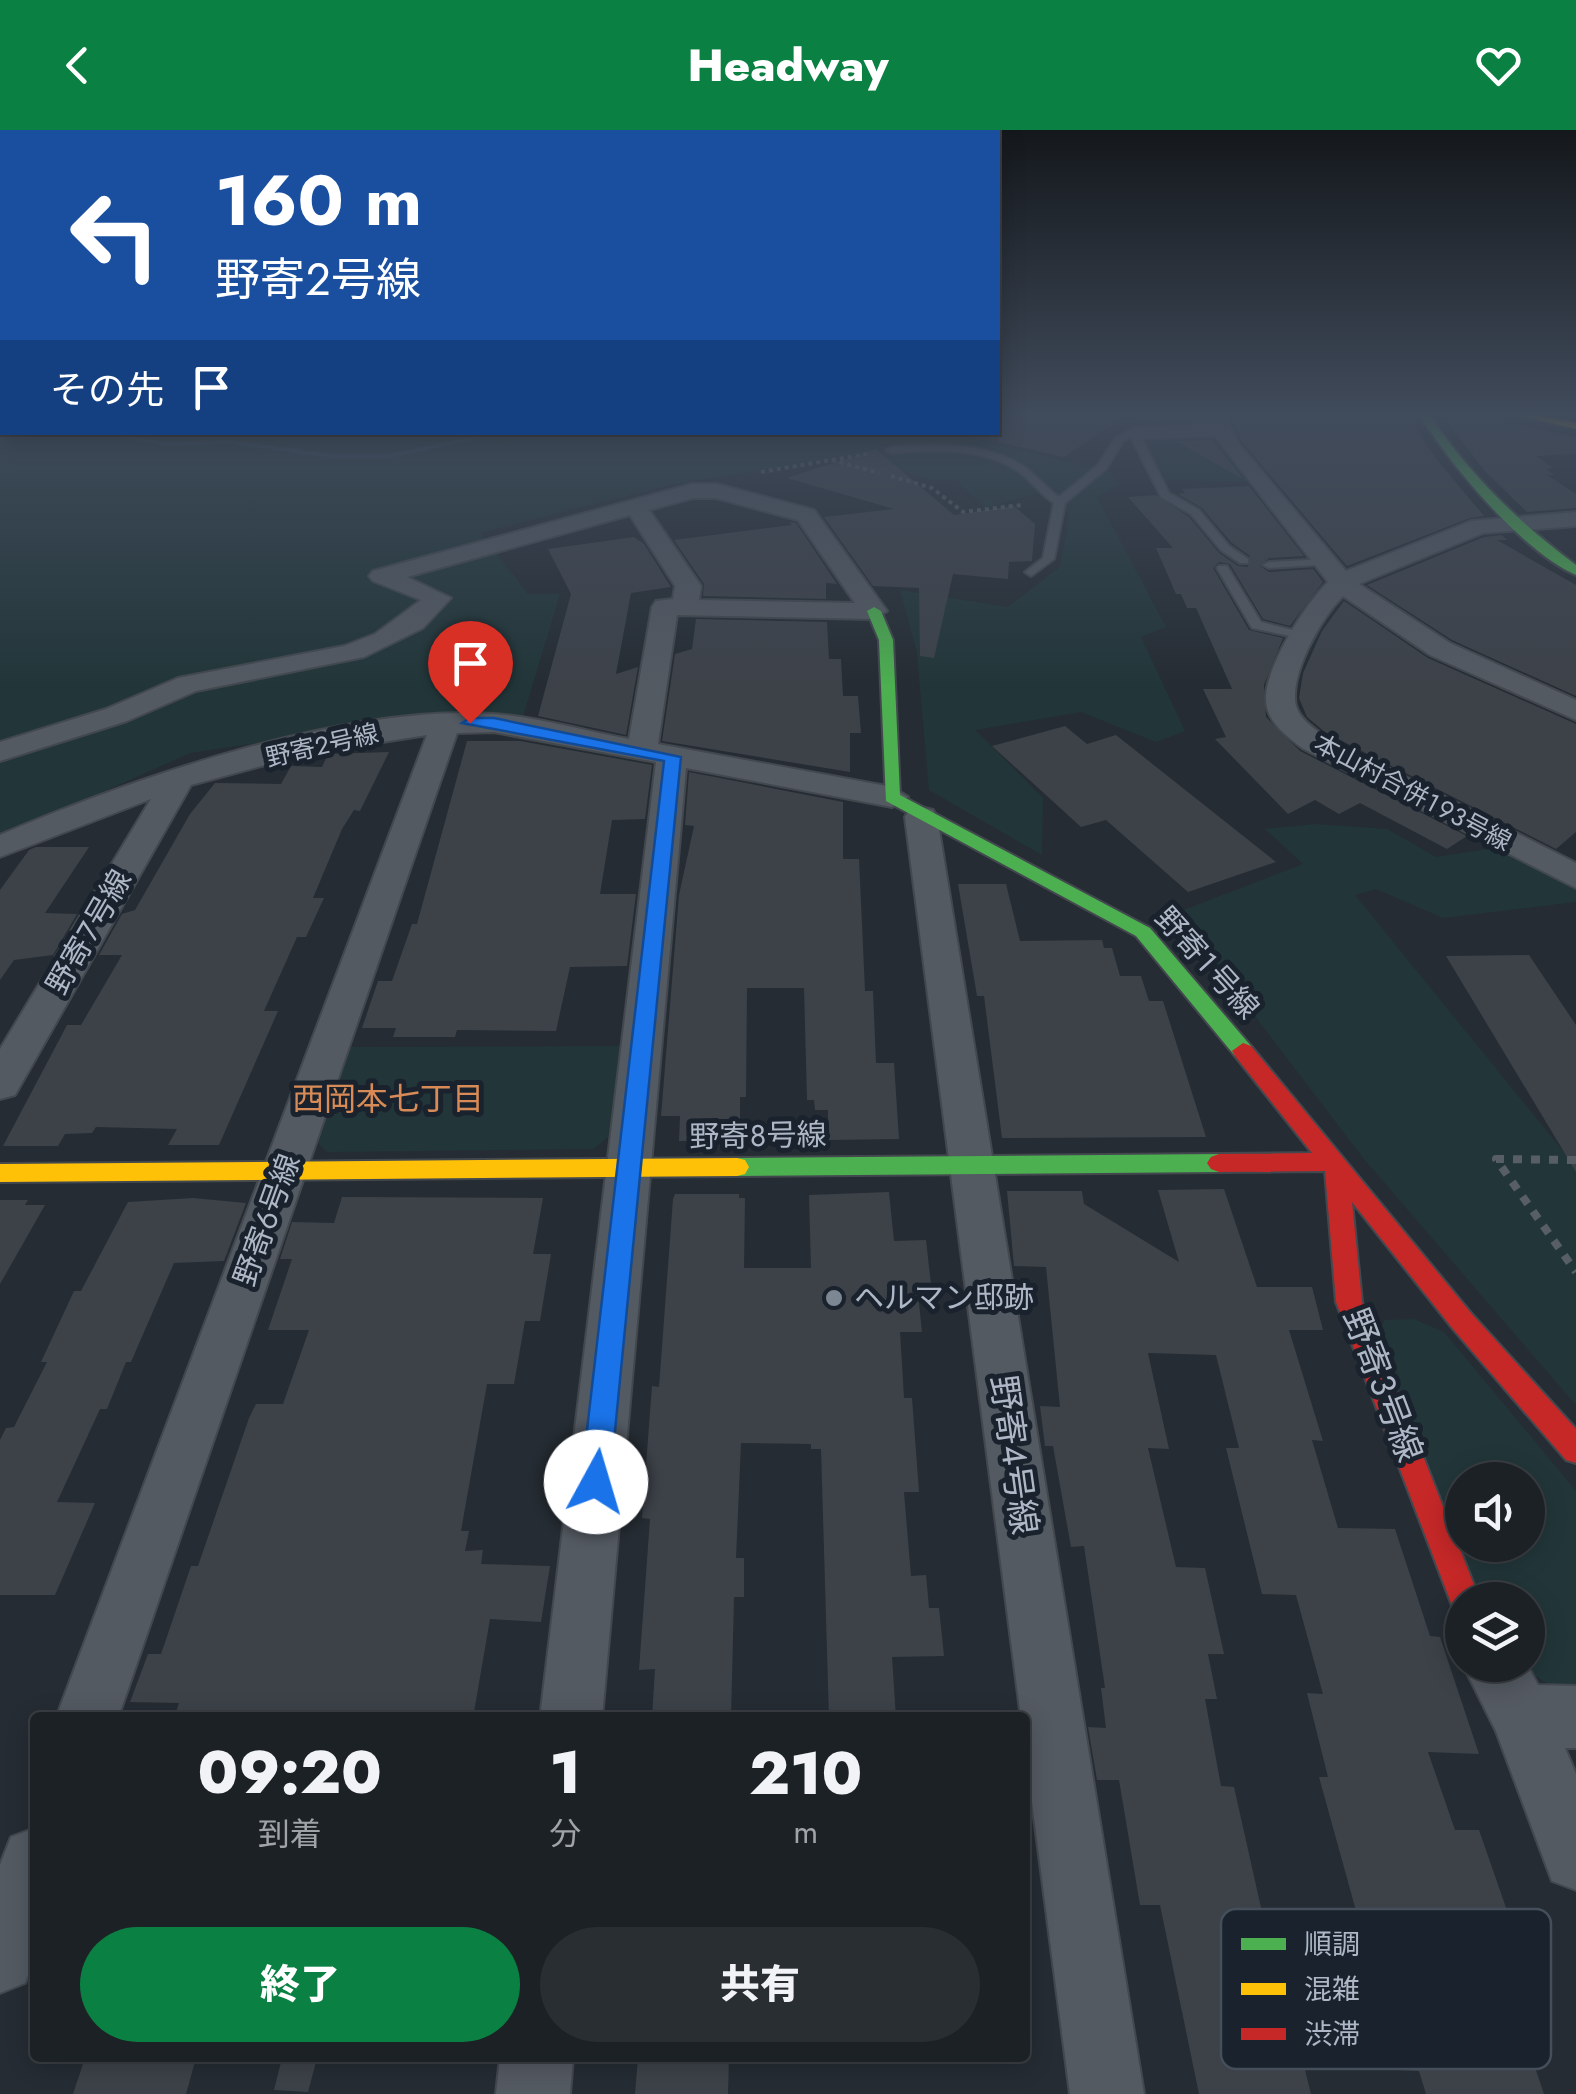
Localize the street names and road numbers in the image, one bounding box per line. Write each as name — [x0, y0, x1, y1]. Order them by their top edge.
street label: 野寄２号線 — [262, 715, 382, 775]
street label: 本山村合併１９３号線 — [1308, 725, 1518, 859]
street label: 野寄７号線 — [36, 862, 142, 1002]
street label: 野寄１号線 — [1145, 897, 1269, 1028]
street label: 野寄８号線 — [689, 1113, 827, 1158]
street label: 野寄６号線 — [223, 1148, 310, 1292]
street label: 野寄３号線 — [1331, 1301, 1435, 1469]
street label: 野寄４号線 — [978, 1372, 1050, 1538]

